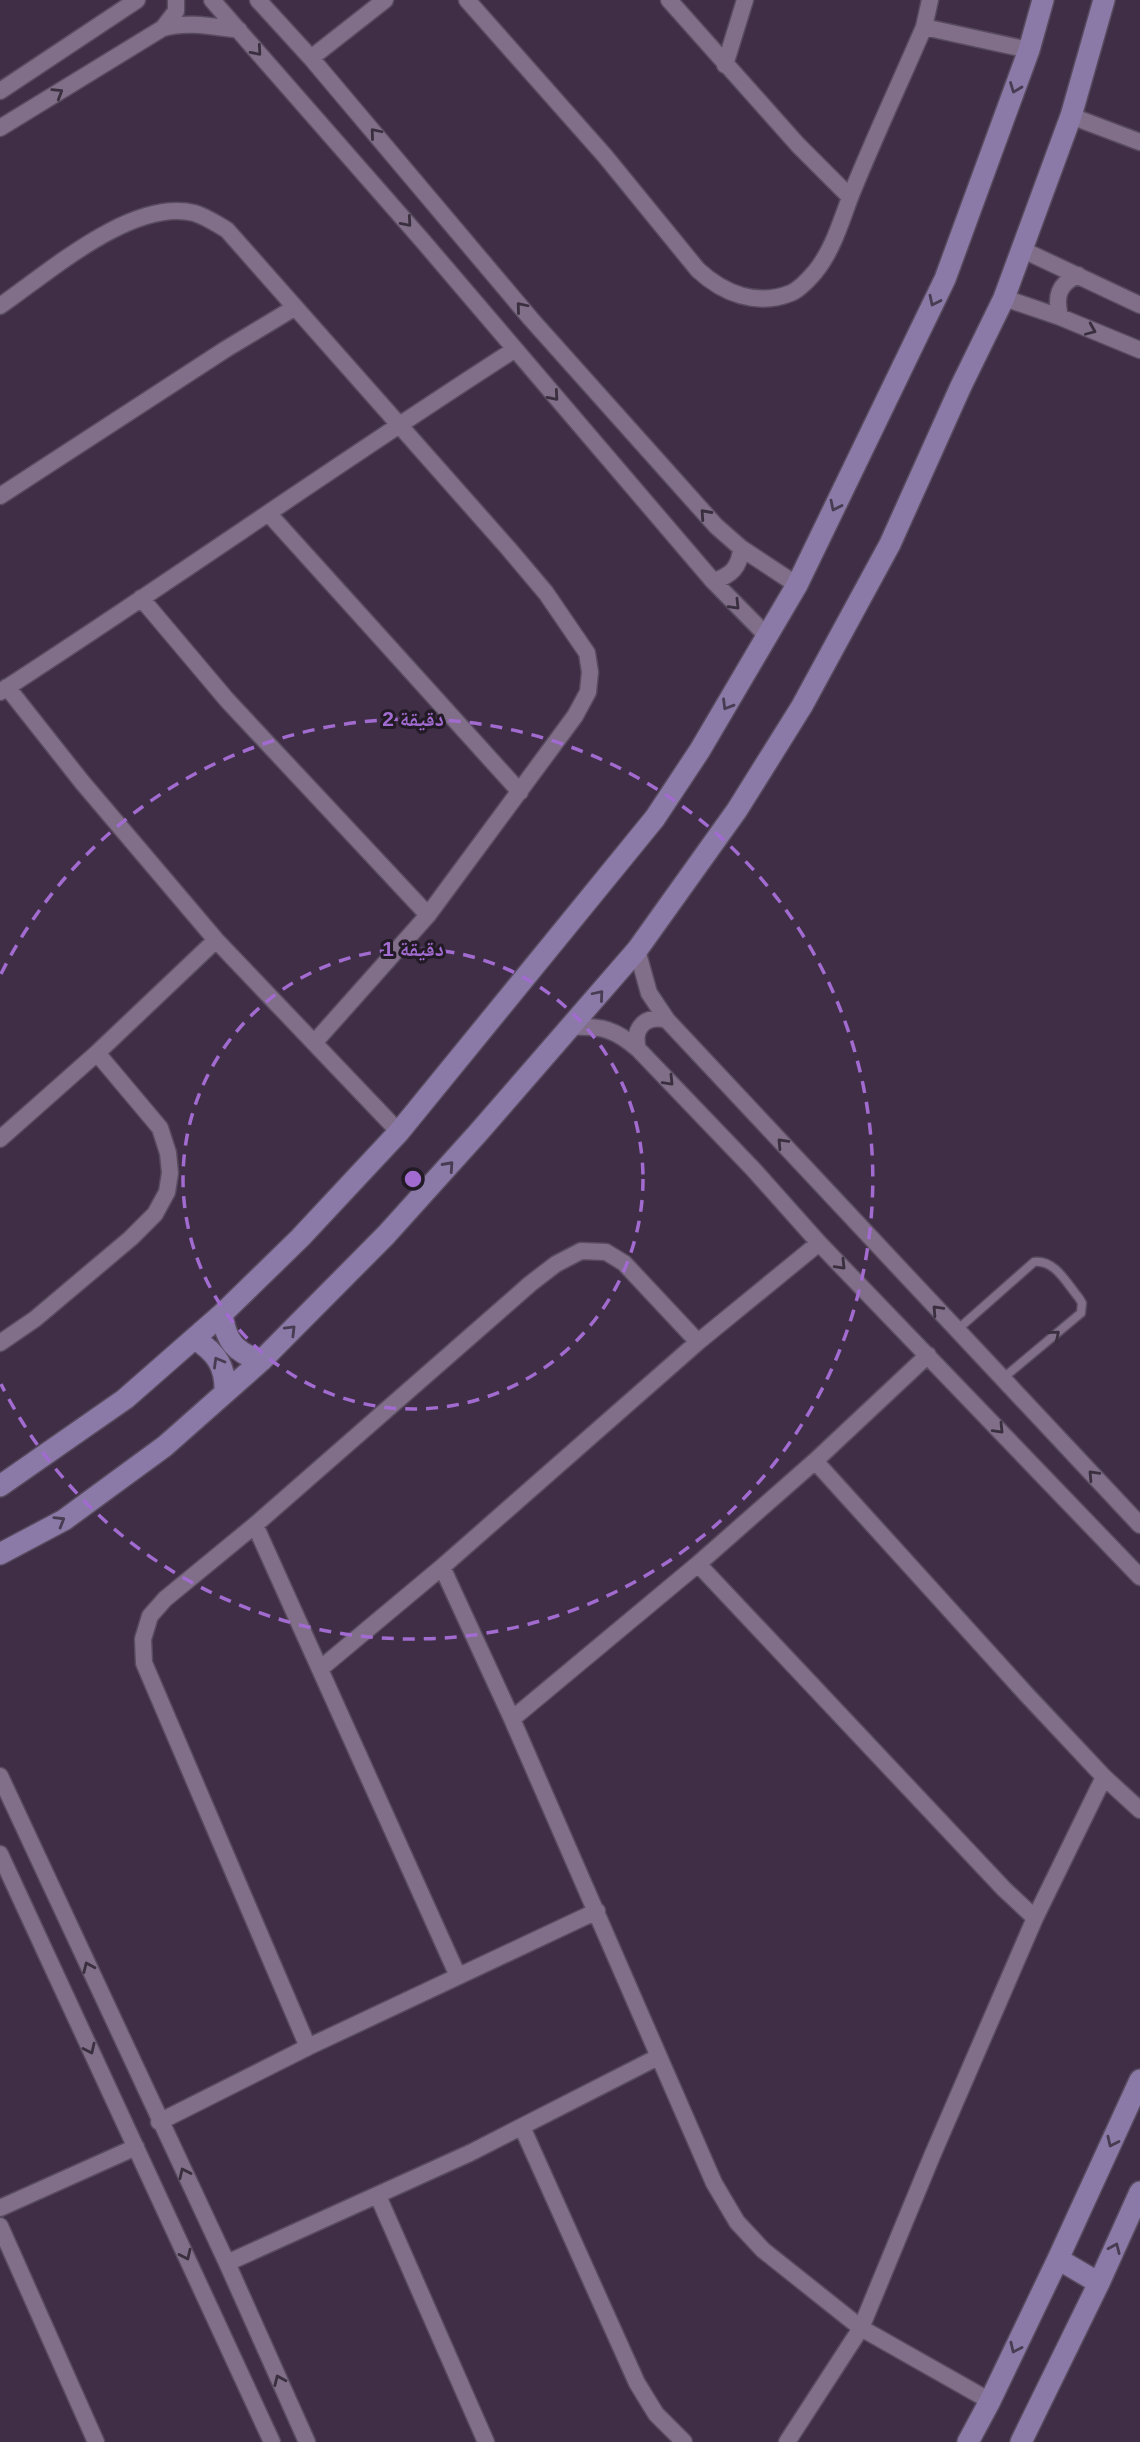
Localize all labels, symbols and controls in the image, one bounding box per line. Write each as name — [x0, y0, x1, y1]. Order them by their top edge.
one-way arrow — [249, 43, 261, 56]
one-way arrow — [1009, 82, 1023, 94]
one-way arrow — [50, 88, 63, 101]
one-way arrow — [370, 128, 383, 141]
one-way arrow — [399, 214, 411, 227]
one-way arrow — [928, 294, 942, 306]
one-way arrow — [517, 303, 529, 316]
one-way arrow — [1084, 322, 1097, 336]
one-way arrow — [546, 388, 558, 401]
one-way arrow — [830, 499, 844, 511]
one-way arrow — [701, 509, 713, 522]
one-way arrow — [726, 597, 739, 610]
one-way arrow — [722, 698, 735, 711]
text: 2 دقيقة — [382, 707, 444, 731]
text: 1 دقيقة — [382, 937, 444, 961]
one-way arrow — [591, 990, 603, 1003]
one-way arrow — [660, 1073, 673, 1086]
one-way arrow — [777, 1138, 790, 1151]
one-way arrow — [441, 1161, 453, 1174]
centre of rings — [401, 1167, 425, 1191]
one-way arrow — [832, 1257, 845, 1270]
one-way arrow — [932, 1305, 945, 1318]
one-way arrow — [283, 1325, 296, 1338]
one-way arrow — [1048, 1331, 1060, 1344]
one-way arrow — [213, 1356, 226, 1369]
one-way arrow — [990, 1421, 1003, 1434]
one-way arrow — [1089, 1470, 1101, 1483]
one-way arrow — [52, 1517, 65, 1530]
one-way arrow — [82, 1962, 96, 1974]
one-way arrow — [82, 2042, 96, 2054]
one-way arrow — [1106, 2135, 1120, 2147]
one-way arrow — [178, 2168, 192, 2180]
one-way arrow — [1107, 2243, 1121, 2255]
one-way arrow — [178, 2248, 192, 2261]
one-way arrow — [1010, 2341, 1024, 2353]
one-way arrow — [273, 2375, 287, 2387]

